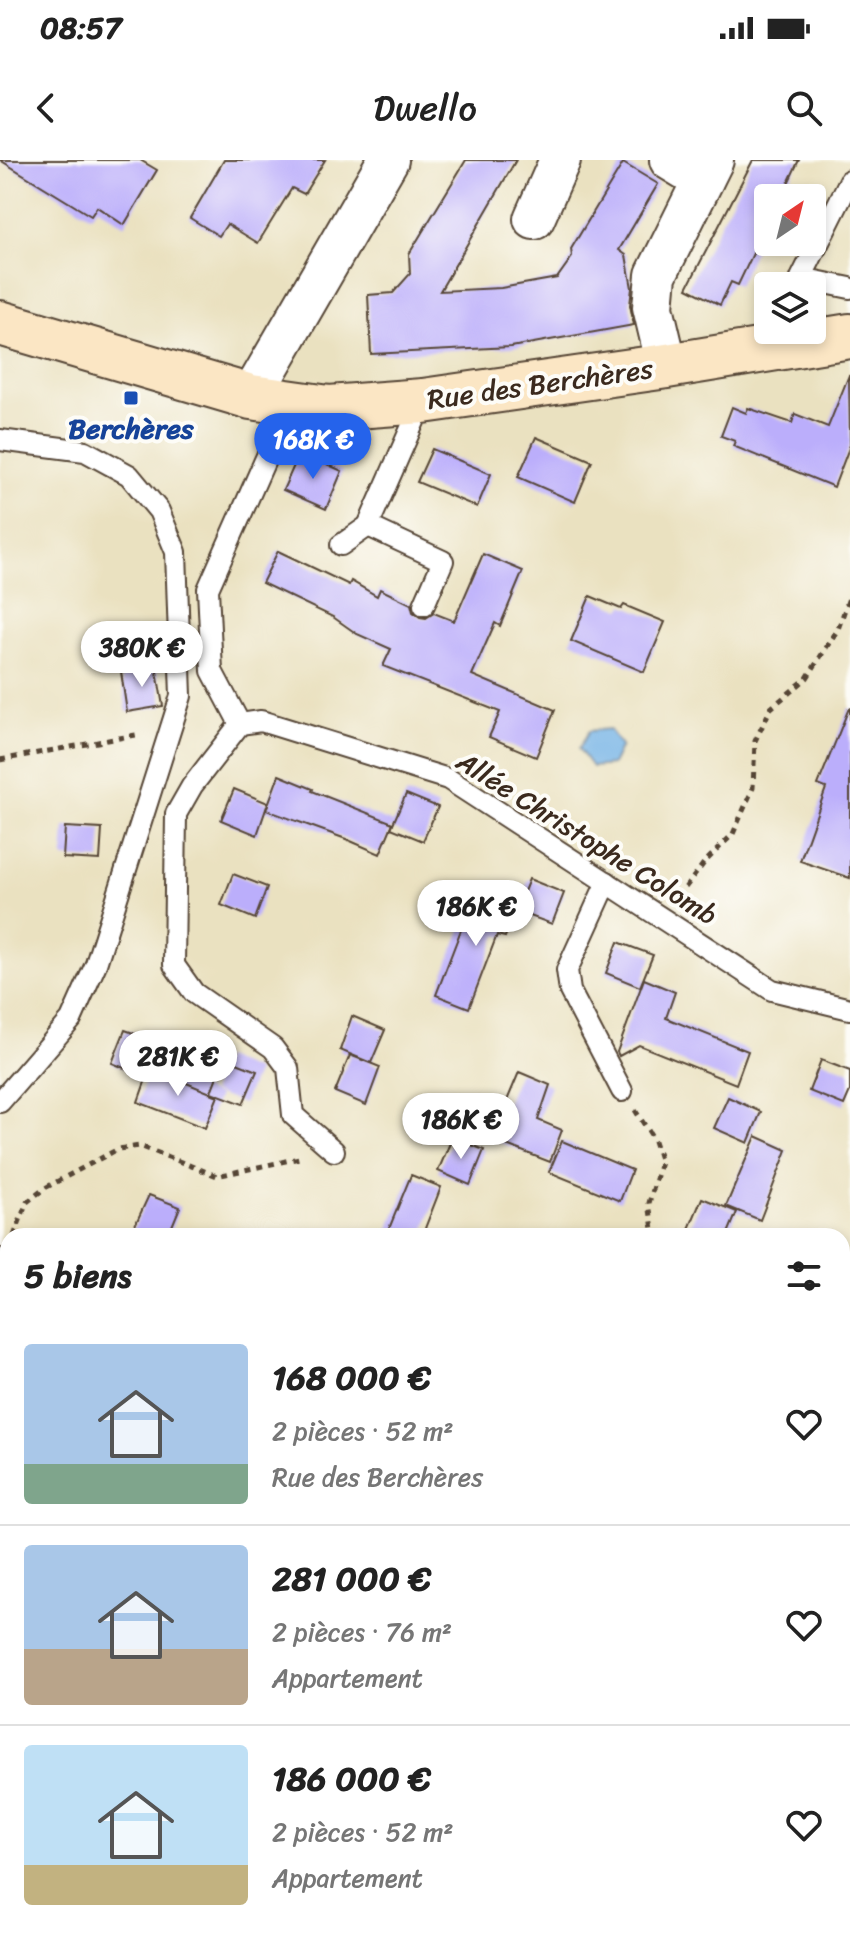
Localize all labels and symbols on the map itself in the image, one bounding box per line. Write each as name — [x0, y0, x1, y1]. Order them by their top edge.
north arrow — [754, 184, 826, 256]
street label: Rue des Berchères — [424, 344, 656, 424]
marker: Berchères — [122, 389, 140, 407]
place label: Berchères — [68, 404, 195, 453]
pin: 168K € — [248, 413, 378, 481]
pin: 380K € — [77, 621, 207, 689]
street label: Allée Christophe Colomb — [446, 737, 728, 939]
pin: 186K € — [411, 880, 541, 948]
pin: 281K € — [113, 1030, 243, 1098]
pin: 186K € — [396, 1093, 526, 1161]

